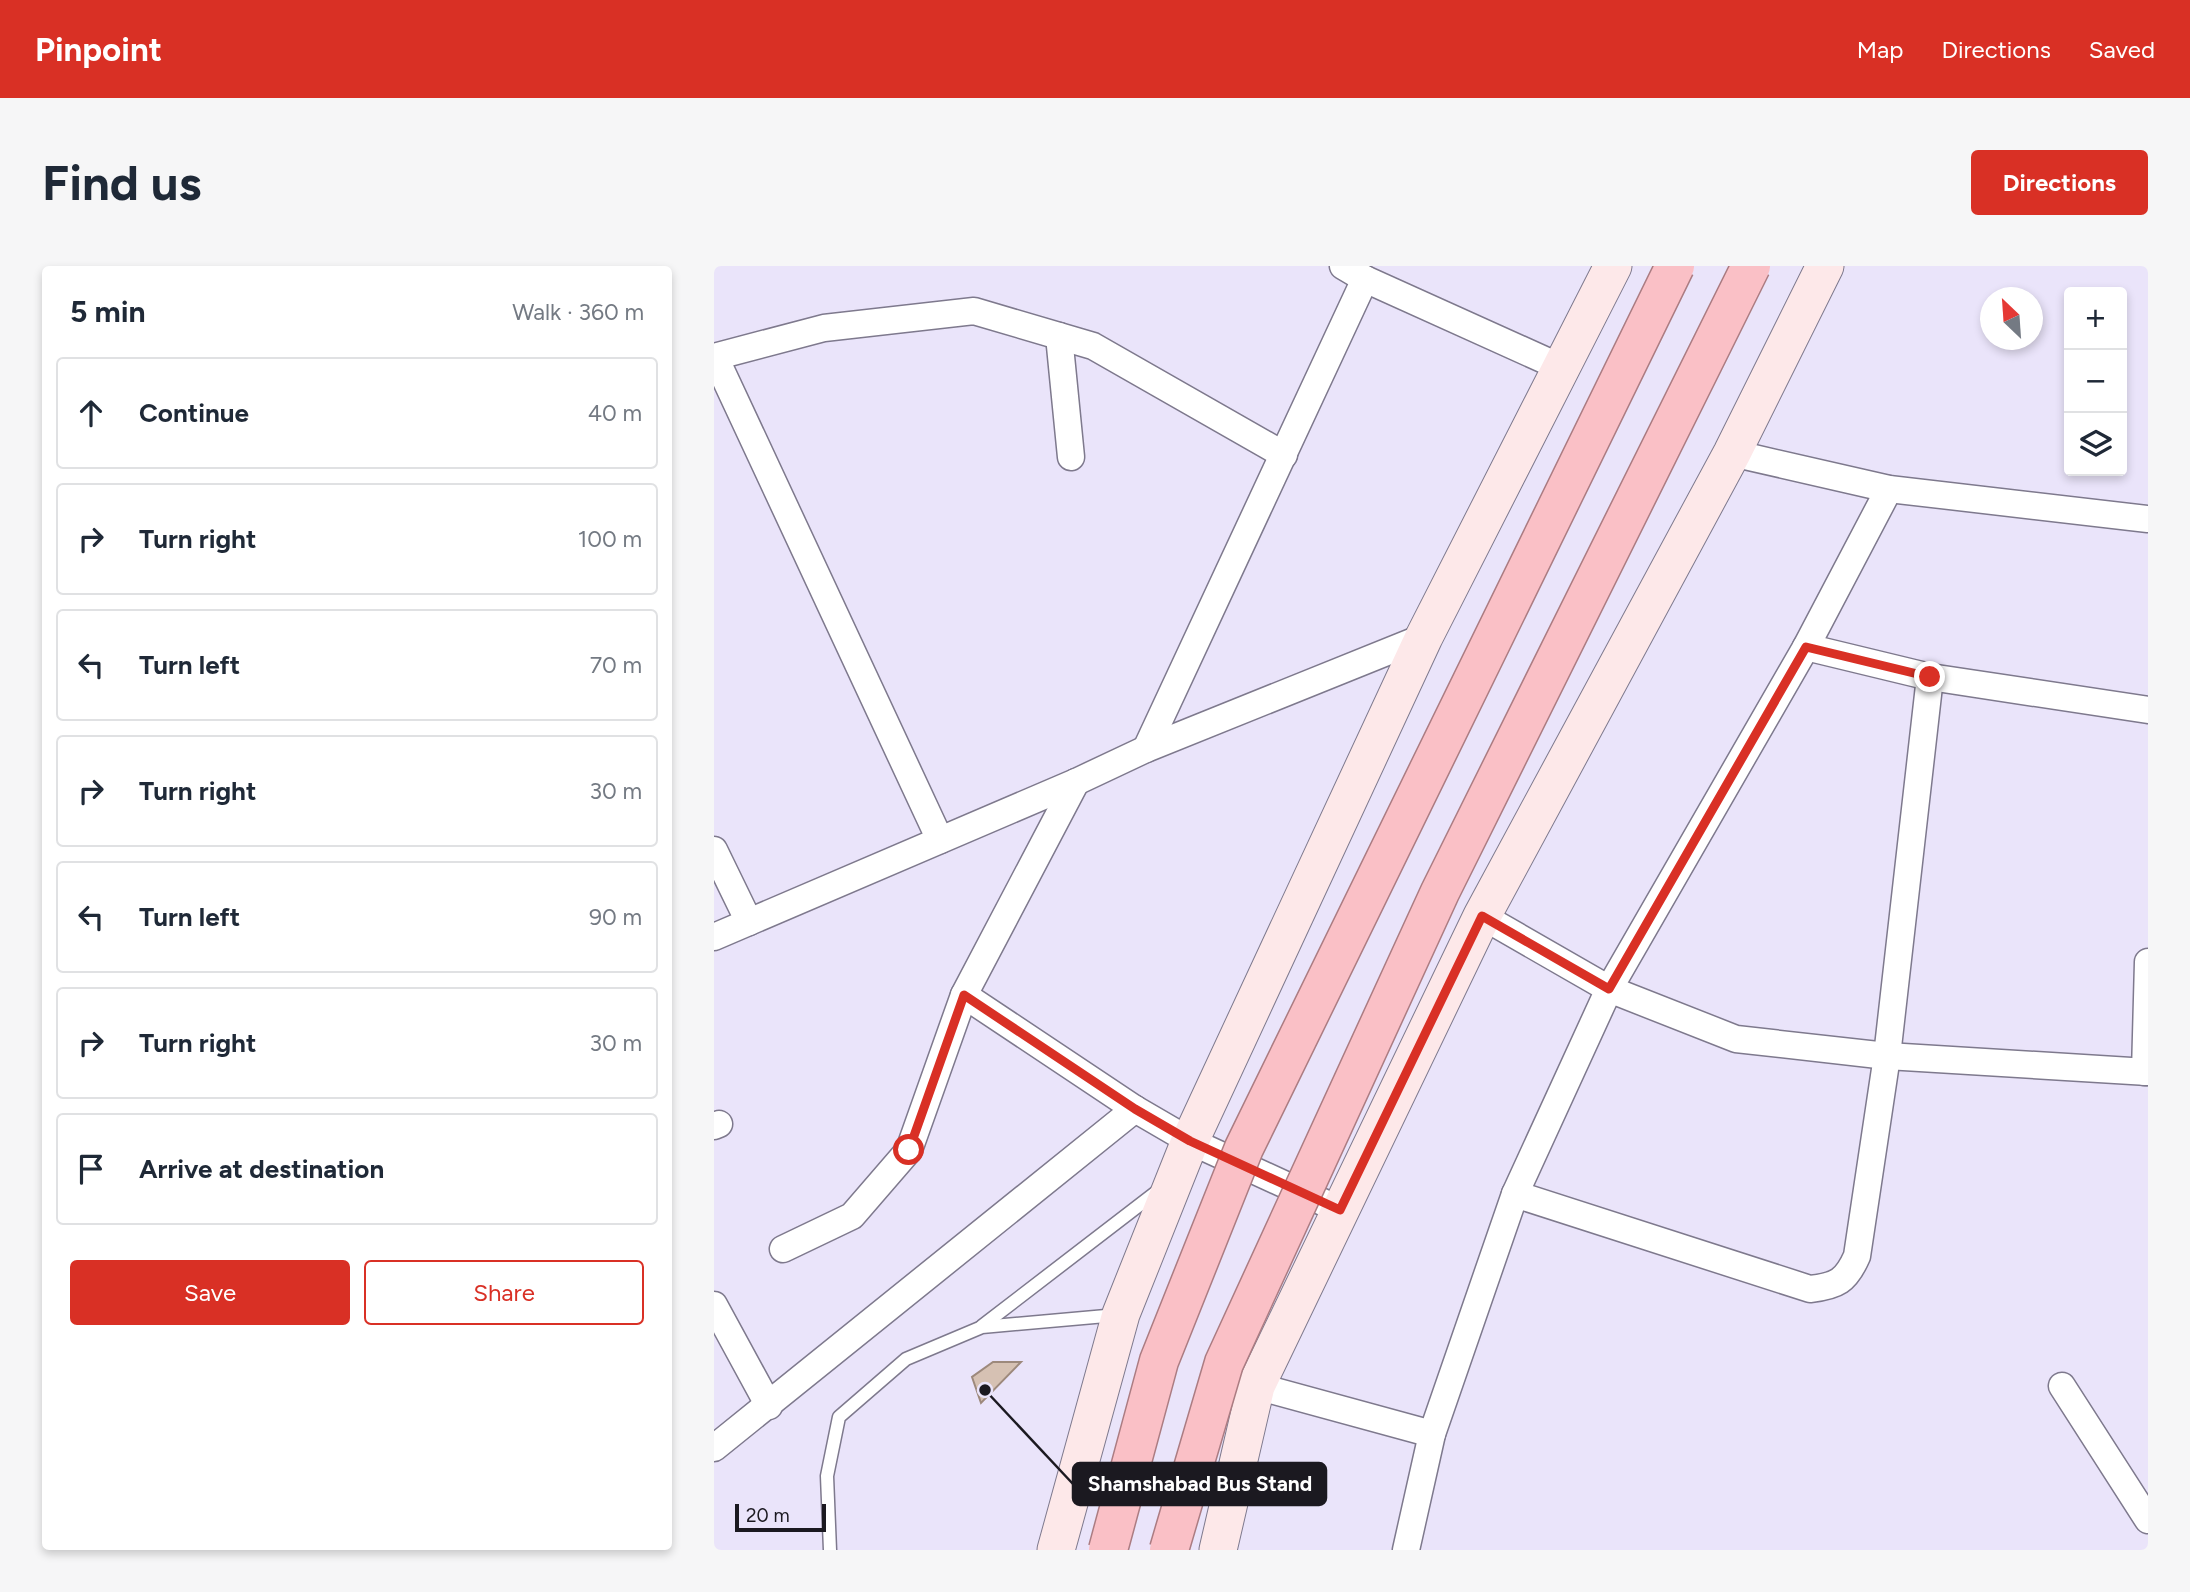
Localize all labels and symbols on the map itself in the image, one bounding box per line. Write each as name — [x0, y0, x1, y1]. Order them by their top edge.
north arrow — [1980, 287, 2043, 350]
route end — [1914, 661, 1945, 692]
route start — [893, 1134, 924, 1165]
callout: Shamshabad Bus Stand — [1073, 1463, 1326, 1505]
text: Shamshabad Bus Stand — [1088, 1471, 1312, 1496]
scale bar — [735, 1501, 826, 1533]

